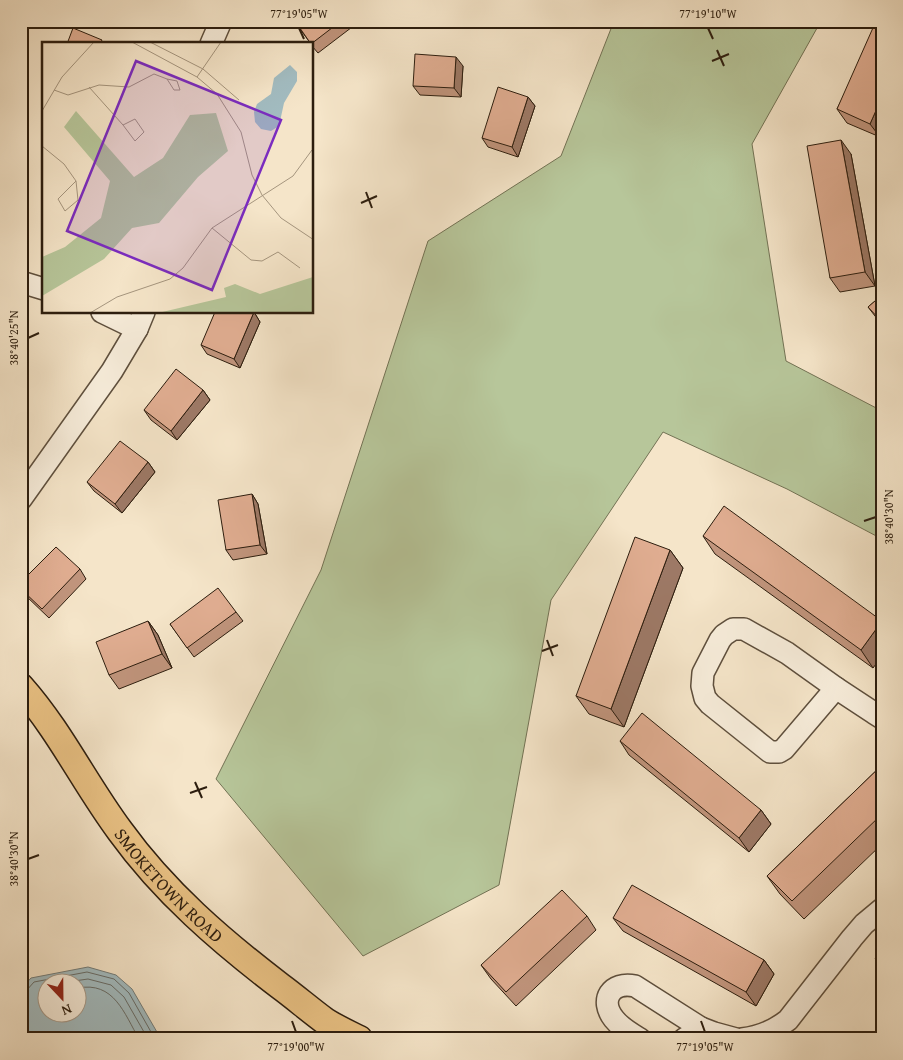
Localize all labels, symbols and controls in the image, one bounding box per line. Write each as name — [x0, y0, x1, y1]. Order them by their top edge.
text: 77°19'05"W — [270, 5, 329, 22]
text: 77°19'10"W — [679, 5, 738, 22]
inset map — [42, 42, 314, 314]
text: 38°40'25"N — [5, 310, 22, 366]
text: 38°40'30"N — [880, 489, 897, 545]
street label: SMOKETOWN ROAD — [108, 822, 230, 949]
text: 38°40'30"N — [5, 831, 22, 887]
north arrow — [38, 972, 88, 1022]
text: N — [58, 999, 75, 1021]
text: 77°19'00"W — [267, 1038, 326, 1055]
text: 77°19'05"W — [676, 1038, 735, 1055]

